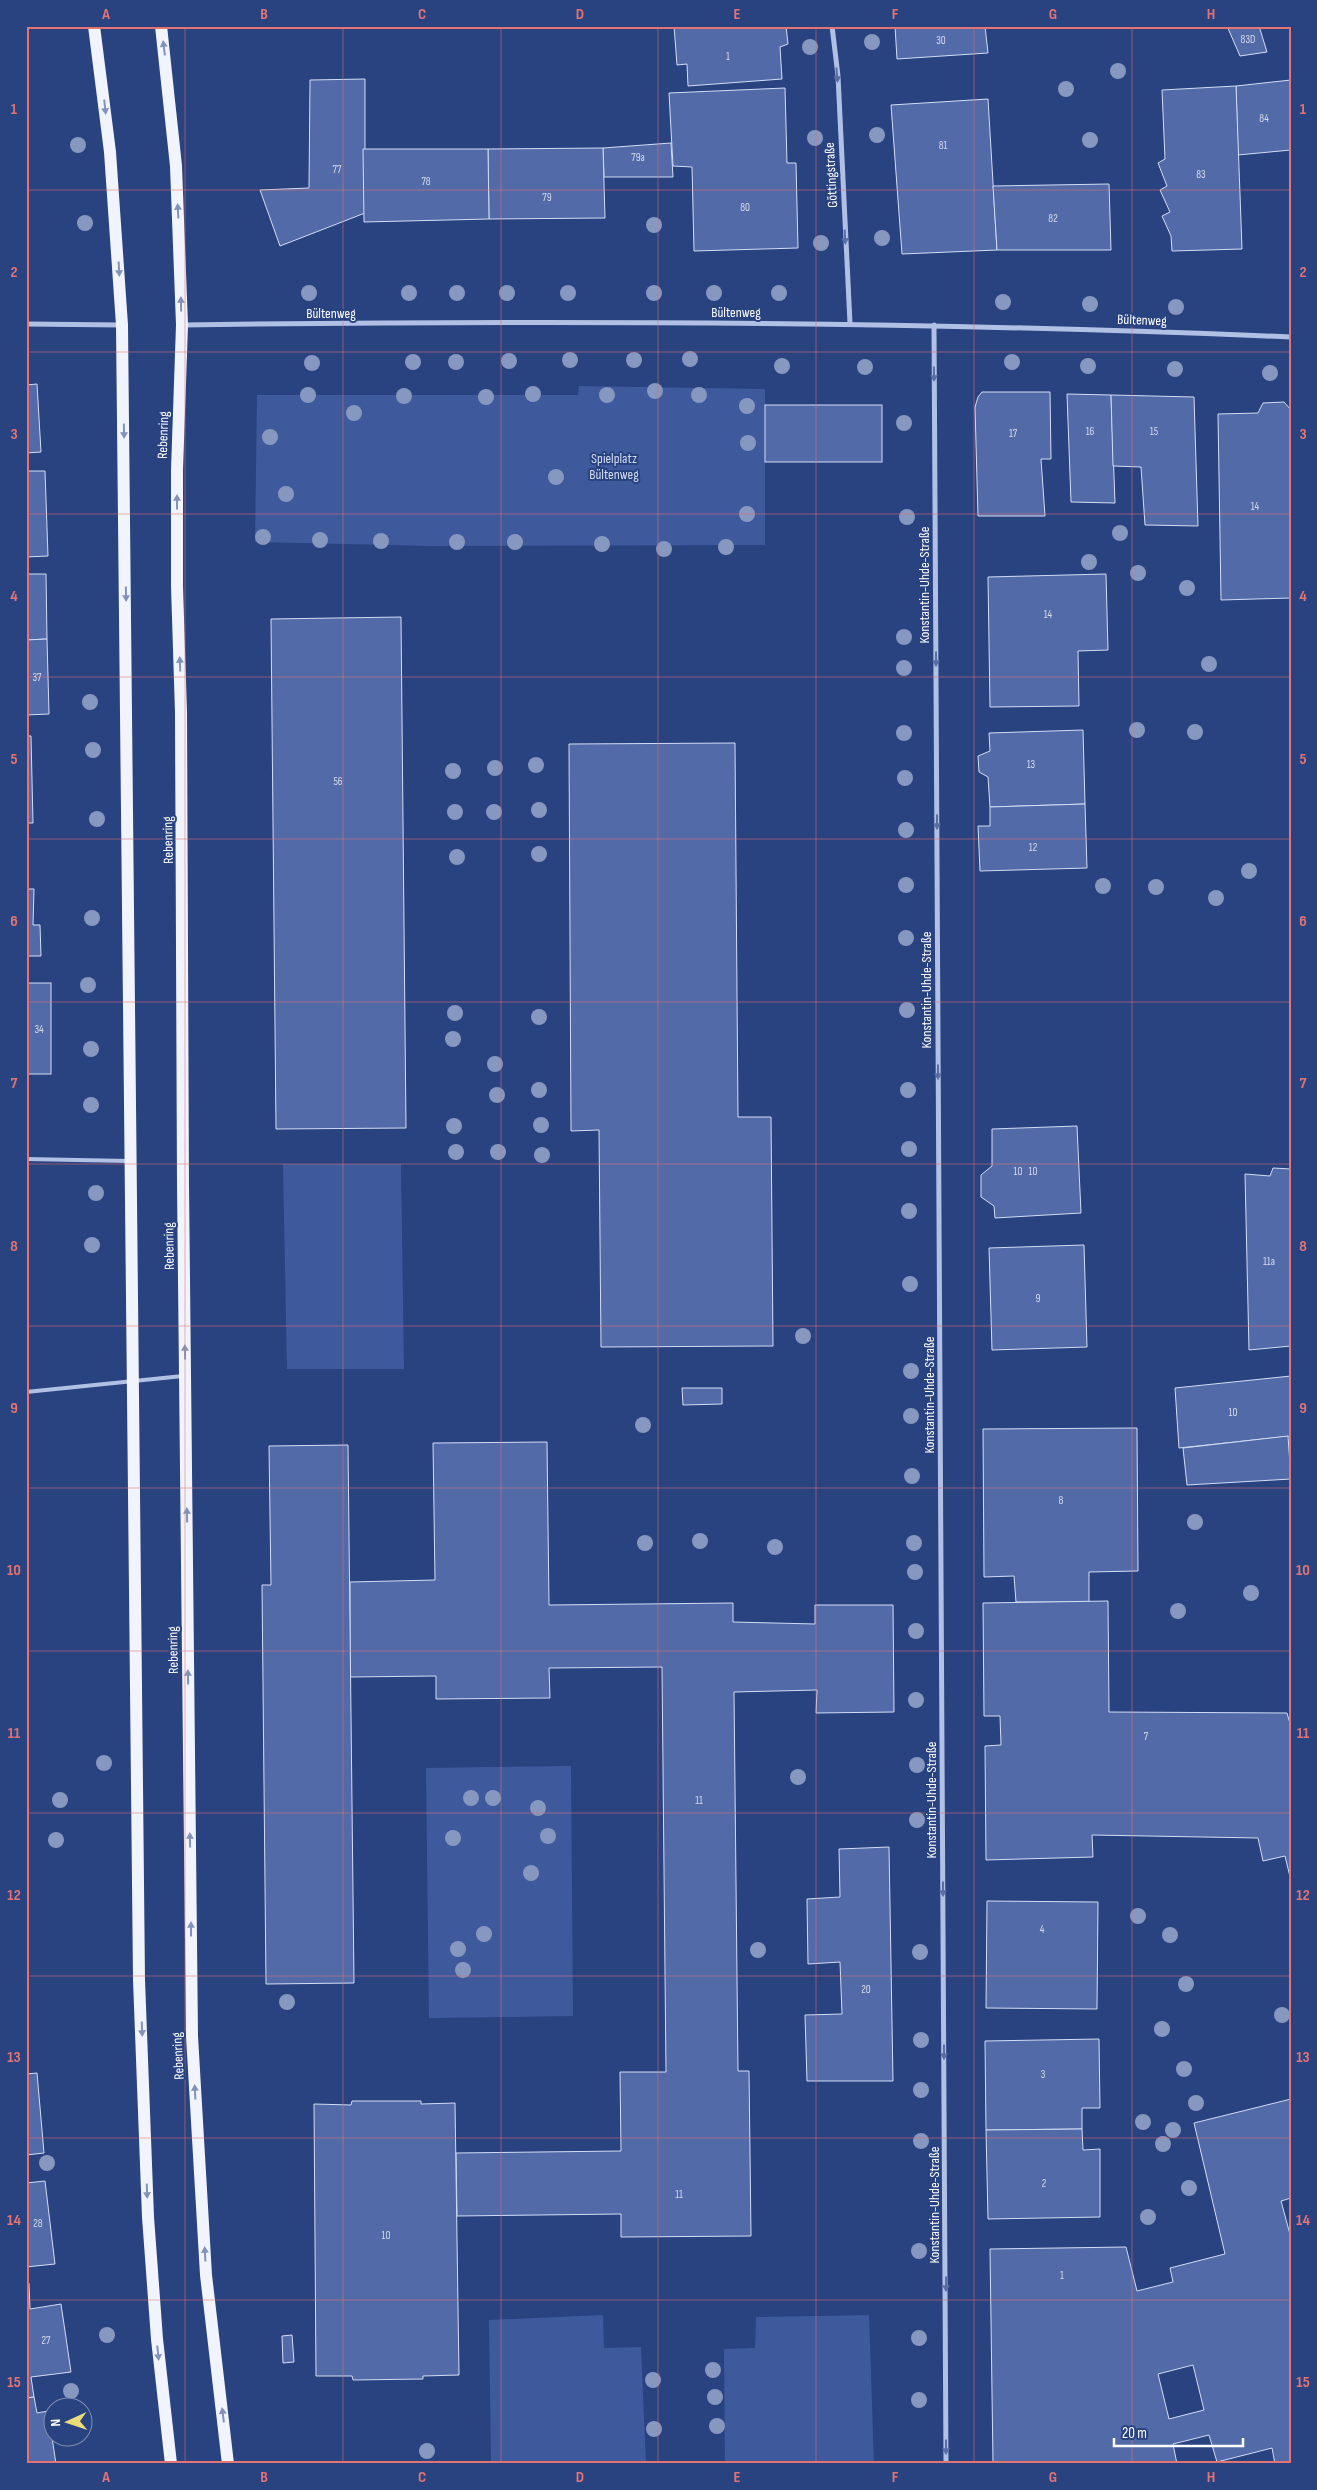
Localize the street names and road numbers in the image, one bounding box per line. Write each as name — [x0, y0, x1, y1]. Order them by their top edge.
street label: Göttingstraße — [821, 142, 841, 208]
street label: Bültenweg — [711, 304, 761, 321]
street label: Bültenweg — [306, 305, 356, 322]
street label: Bültenweg — [1117, 311, 1167, 329]
street label: Rebenring — [154, 411, 172, 459]
street label: Konstantin-Uhde-Straße — [916, 527, 933, 644]
street label: Rebenring — [159, 816, 177, 864]
street label: Konstantin-Uhde-Straße — [918, 932, 935, 1049]
street label: Rebenring — [160, 1222, 178, 1270]
street label: Konstantin-Uhde-Straße — [921, 1337, 938, 1454]
street label: Rebenring — [164, 1626, 182, 1674]
street label: Konstantin-Uhde-Straße — [923, 1742, 940, 1859]
street label: Rebenring — [168, 2031, 188, 2080]
street label: Konstantin-Uhde-Straße — [926, 2147, 943, 2264]

